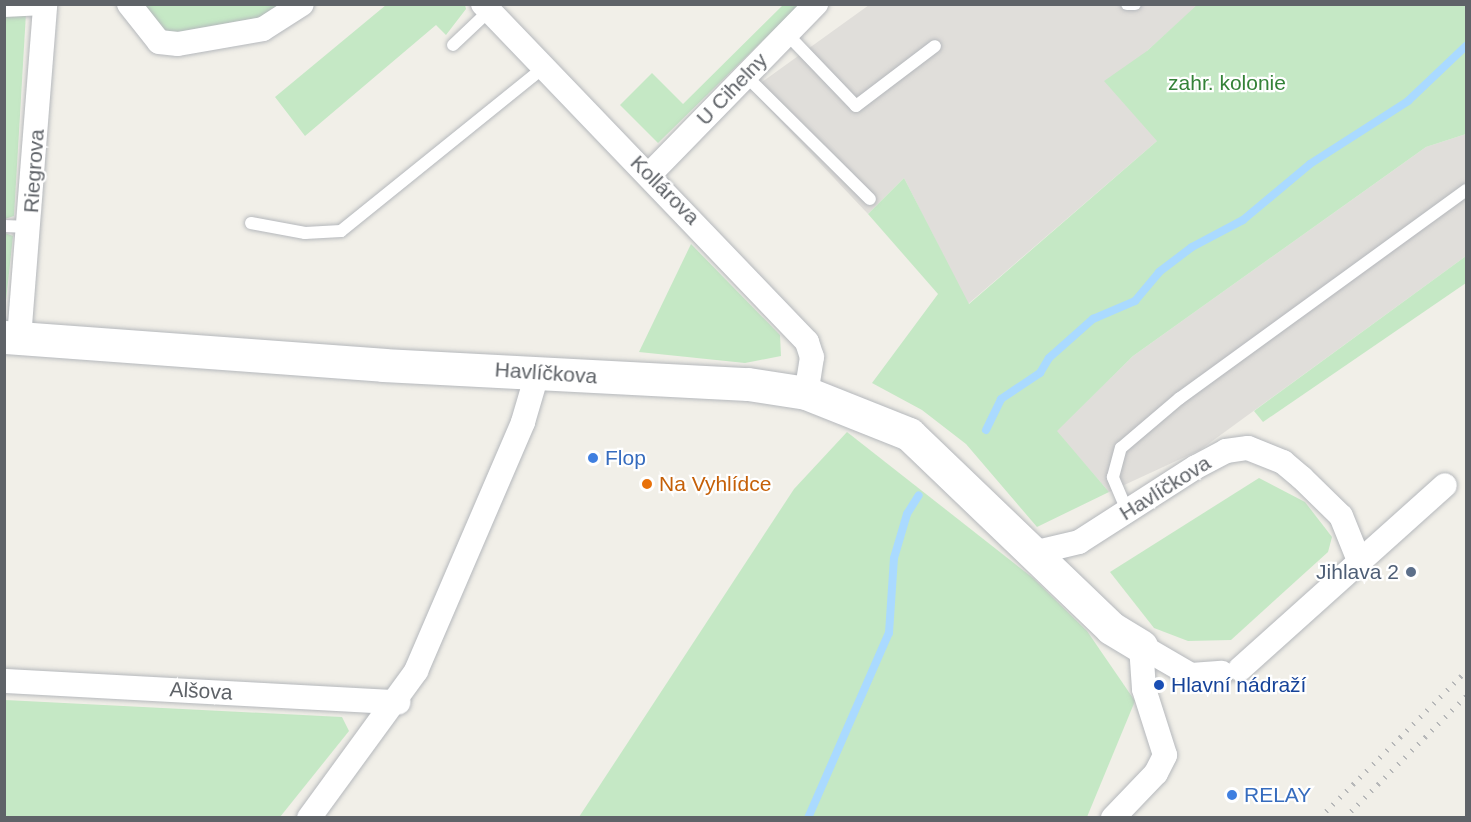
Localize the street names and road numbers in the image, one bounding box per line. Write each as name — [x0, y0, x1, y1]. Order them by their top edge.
street label: U Cihelny — [691, 48, 773, 130]
street label: Riegrova — [18, 128, 50, 214]
street label: Kollárova — [625, 150, 705, 230]
street label: Havlíčkova — [494, 357, 598, 389]
street label: Havlíčkova — [1115, 450, 1215, 526]
street label: Alšova — [169, 677, 233, 705]

